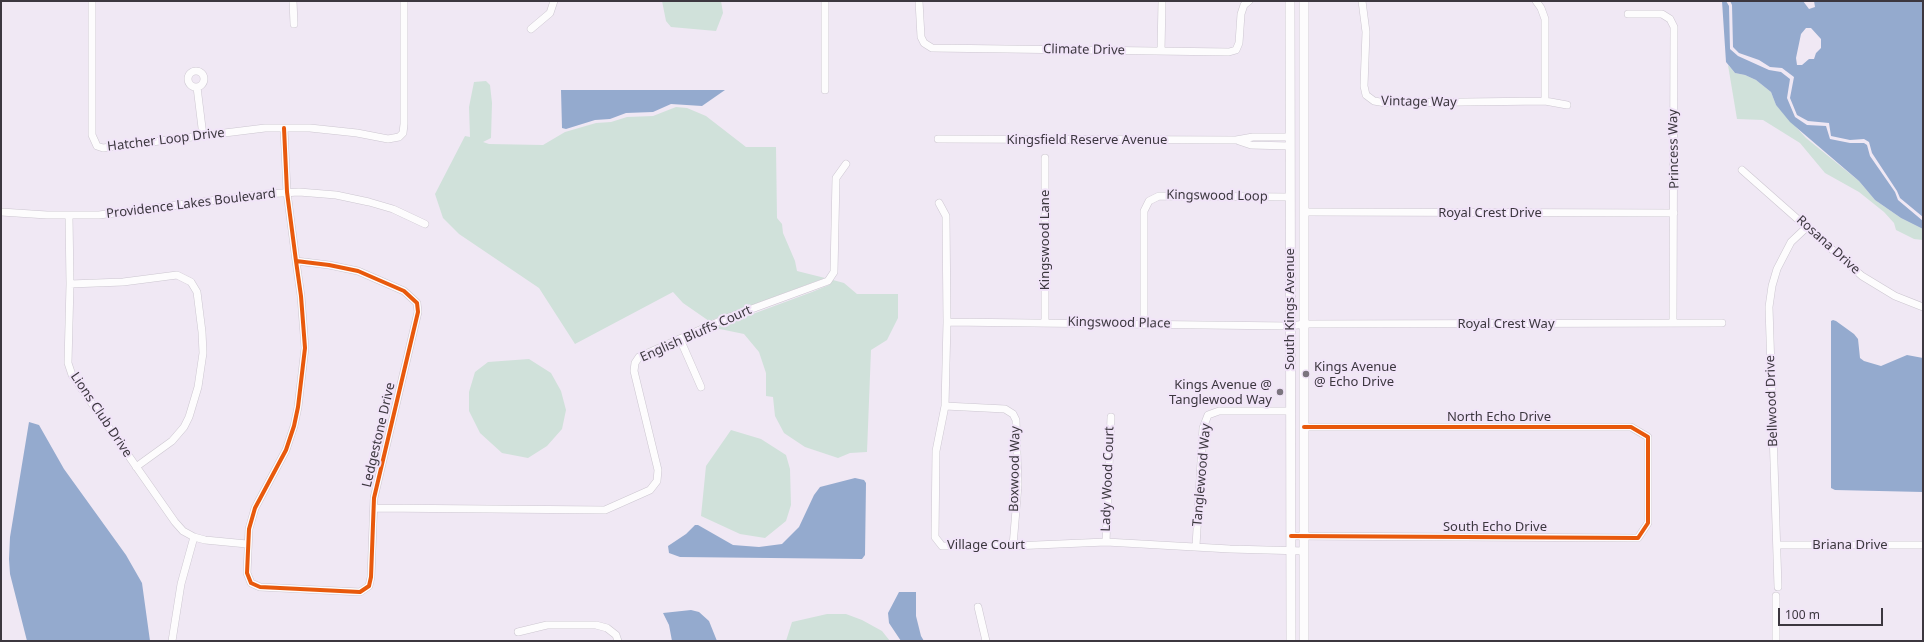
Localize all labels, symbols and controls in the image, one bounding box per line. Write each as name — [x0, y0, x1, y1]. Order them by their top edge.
street label: Climate Drive — [1043, 41, 1125, 59]
street label: Vintage Way — [1381, 94, 1457, 110]
street label: Princess Way — [1666, 109, 1682, 189]
street label: Hatcher Loop Drive — [106, 125, 226, 155]
street label: Kingsfield Reserve Avenue — [1007, 132, 1167, 148]
street label: Providence Lakes Boulevard — [105, 186, 277, 222]
street label: Kingswood Loop — [1166, 187, 1268, 205]
street label: Kingswood Lane — [1037, 190, 1053, 290]
street label: Royal Crest Drive — [1438, 205, 1542, 221]
street label: Rosana Drive — [1793, 212, 1863, 278]
street label: South Kings Avenue — [1282, 248, 1298, 370]
street label: English Bluffs Court — [638, 302, 754, 366]
street label: Kingswood Place — [1067, 314, 1171, 332]
street label: Royal Crest Way — [1457, 316, 1555, 332]
street label: Bellwood Drive — [1763, 355, 1781, 447]
place label: Kings Avenue @ Echo Drive — [1314, 359, 1397, 390]
marker: Kings Avenue @ Echo Drive — [1301, 369, 1311, 379]
street label: Lions Club Drive — [67, 370, 135, 460]
place label: Kings Avenue @ Tanglewood Way — [1169, 377, 1272, 408]
street label: Ledgestone Drive — [359, 381, 399, 489]
marker: Kings Avenue @ Tanglewood Way — [1275, 387, 1285, 397]
street label: North Echo Drive — [1447, 409, 1551, 425]
street label: Tanglewood Way — [1190, 423, 1214, 527]
street label: Boxwood Way — [1006, 426, 1024, 512]
street label: Lady Wood Court — [1098, 426, 1118, 532]
street label: South Echo Drive — [1443, 519, 1547, 535]
street label: Village Court — [947, 537, 1025, 553]
street label: Briana Drive — [1812, 537, 1888, 553]
scale bar — [1780, 600, 1885, 626]
text: 100 m — [1785, 606, 1820, 623]

